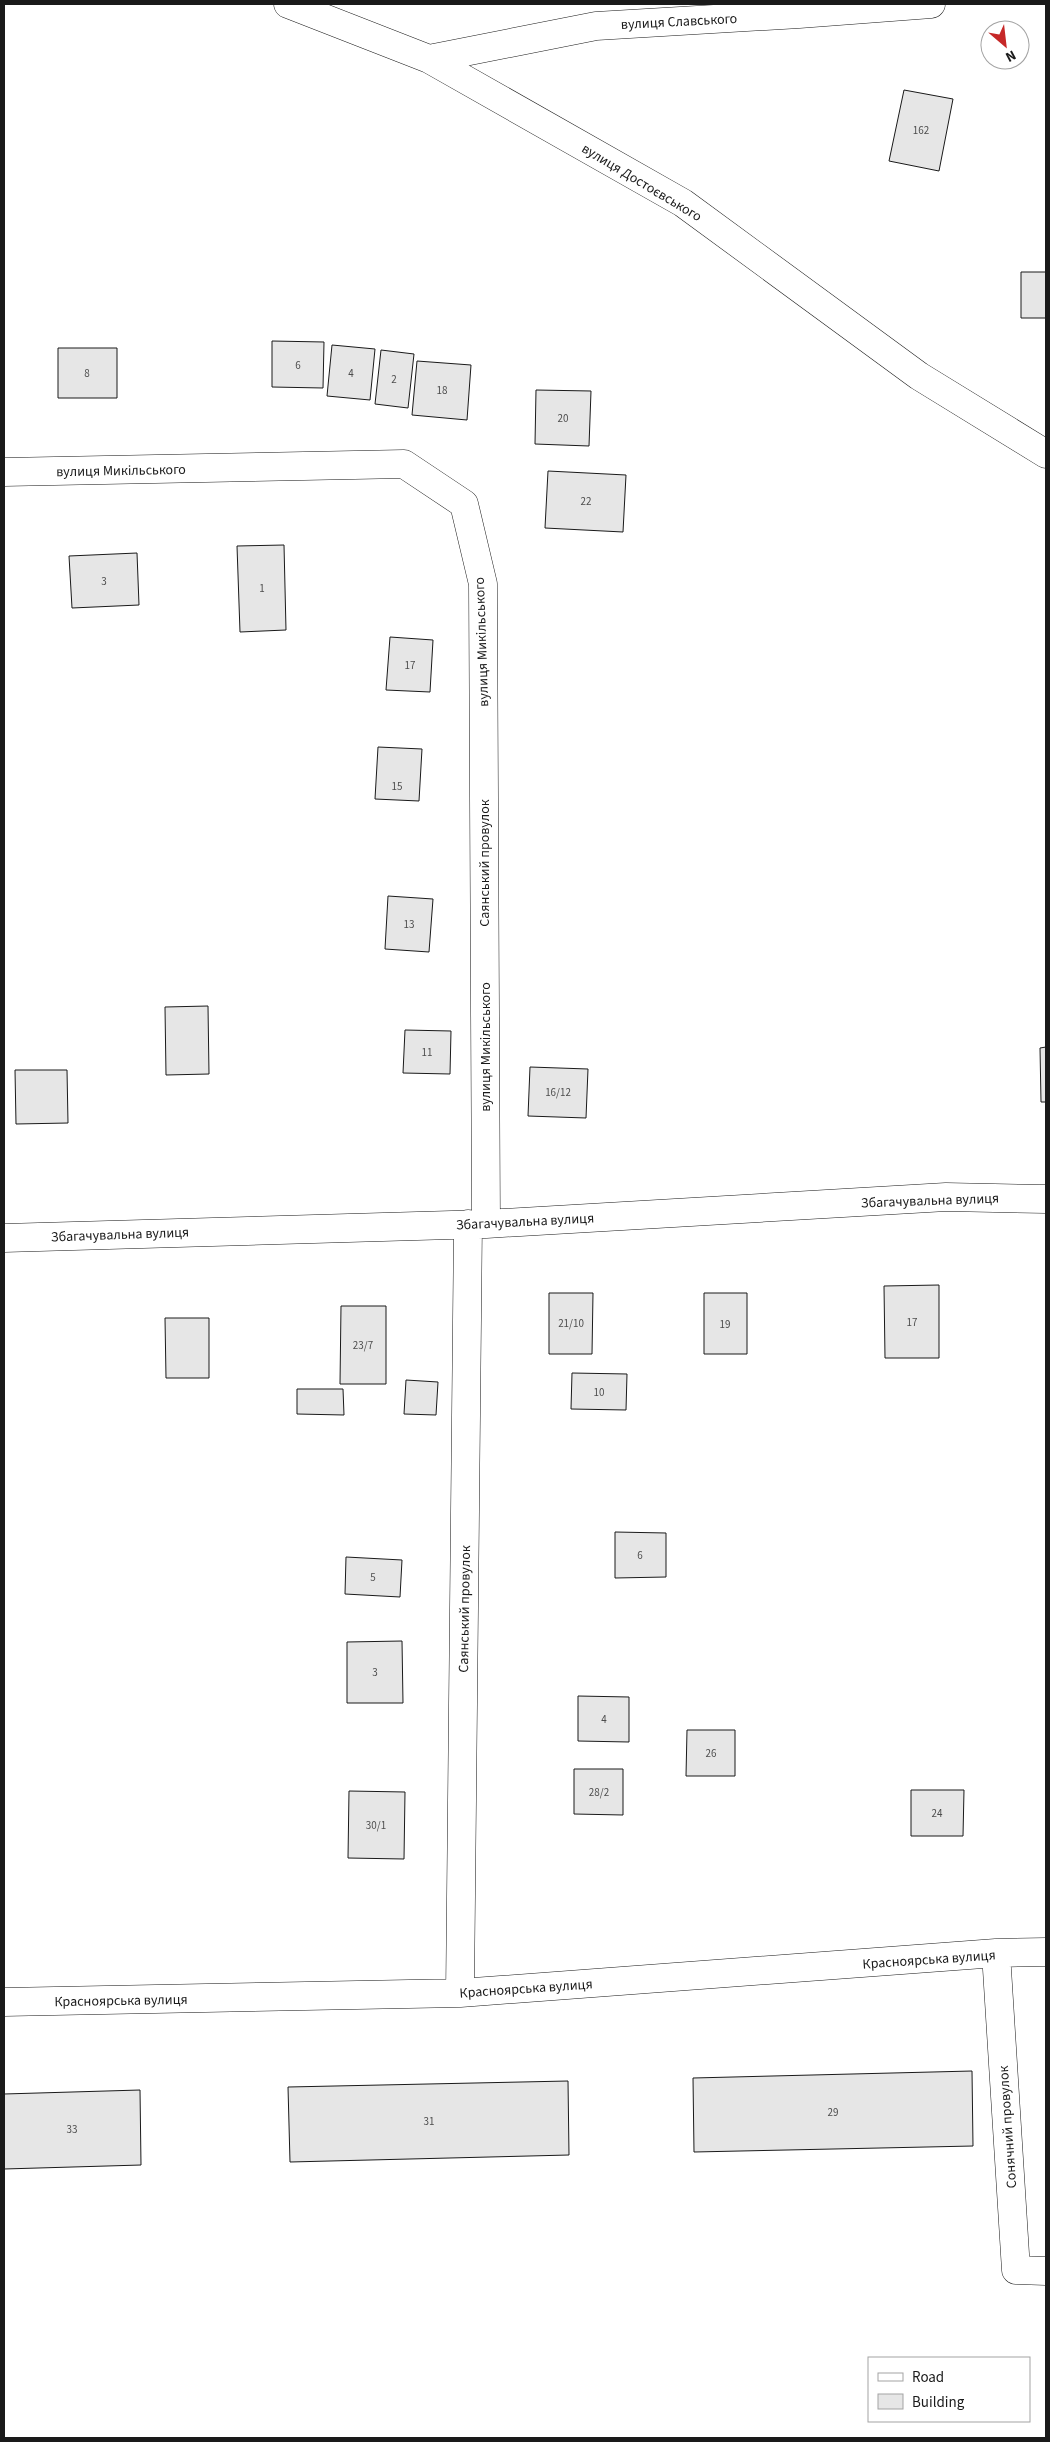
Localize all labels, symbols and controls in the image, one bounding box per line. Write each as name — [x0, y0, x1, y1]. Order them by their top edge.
street label: вулиця Славського — [620, 9, 738, 35]
north arrow — [980, 20, 1030, 70]
text: N — [1002, 45, 1019, 67]
house number: 162 — [913, 123, 929, 138]
street label: вулиця Достоєвського — [578, 139, 705, 227]
house number: 6 — [295, 358, 301, 373]
house number: 8 — [84, 366, 90, 381]
house number: 4 — [348, 366, 354, 381]
house number: 2 — [391, 372, 397, 387]
house number: 18 — [437, 383, 448, 398]
house number: 20 — [558, 411, 568, 426]
street label: вулиця Микільського — [56, 460, 186, 482]
house number: 22 — [581, 494, 591, 509]
house number: 3 — [101, 574, 107, 589]
street label: вулиця Микільського — [470, 577, 494, 707]
house number: 1 — [259, 581, 265, 596]
house number: 17 — [405, 658, 415, 673]
house number: 15 — [392, 779, 402, 794]
street label: Саянський провулок — [475, 799, 495, 927]
house number: 13 — [404, 917, 414, 932]
street label: вулиця Микільського — [476, 982, 496, 1112]
house number: 11 — [422, 1045, 432, 1060]
house number: 16/12 — [545, 1085, 571, 1100]
street label: Збагачувальна вулиця — [861, 1189, 1000, 1213]
street label: Збагачувальна вулиця — [455, 1208, 595, 1236]
street label: Збагачувальна вулиця — [51, 1223, 190, 1247]
house number: 17 — [907, 1315, 917, 1330]
house number: 21/10 — [558, 1316, 584, 1331]
house number: 19 — [720, 1317, 730, 1332]
house number: 23/7 — [353, 1338, 373, 1353]
house number: 10 — [594, 1385, 604, 1400]
street label: Саянський провулок — [454, 1545, 476, 1673]
house number: 6 — [637, 1548, 643, 1563]
house number: 5 — [370, 1570, 376, 1585]
house number: 3 — [372, 1665, 378, 1680]
house number: 4 — [601, 1712, 607, 1727]
house number: 26 — [706, 1746, 717, 1761]
house number: 28/2 — [589, 1785, 609, 1800]
house number: 24 — [932, 1806, 943, 1821]
house number: 30/1 — [366, 1818, 386, 1833]
street label: Красноярська вулиця — [862, 1945, 996, 1975]
street label: Красноярська вулиця — [459, 1974, 593, 2004]
street label: Красноярська вулиця — [54, 1990, 188, 2012]
street label: Сонячний провулок — [994, 2065, 1022, 2189]
house number: 29 — [828, 2105, 838, 2120]
house number: 31 — [424, 2114, 434, 2129]
house number: 33 — [67, 2122, 77, 2137]
legend — [868, 2357, 1030, 2422]
text: Road — [912, 2367, 944, 2388]
text: Building — [912, 2392, 965, 2413]

